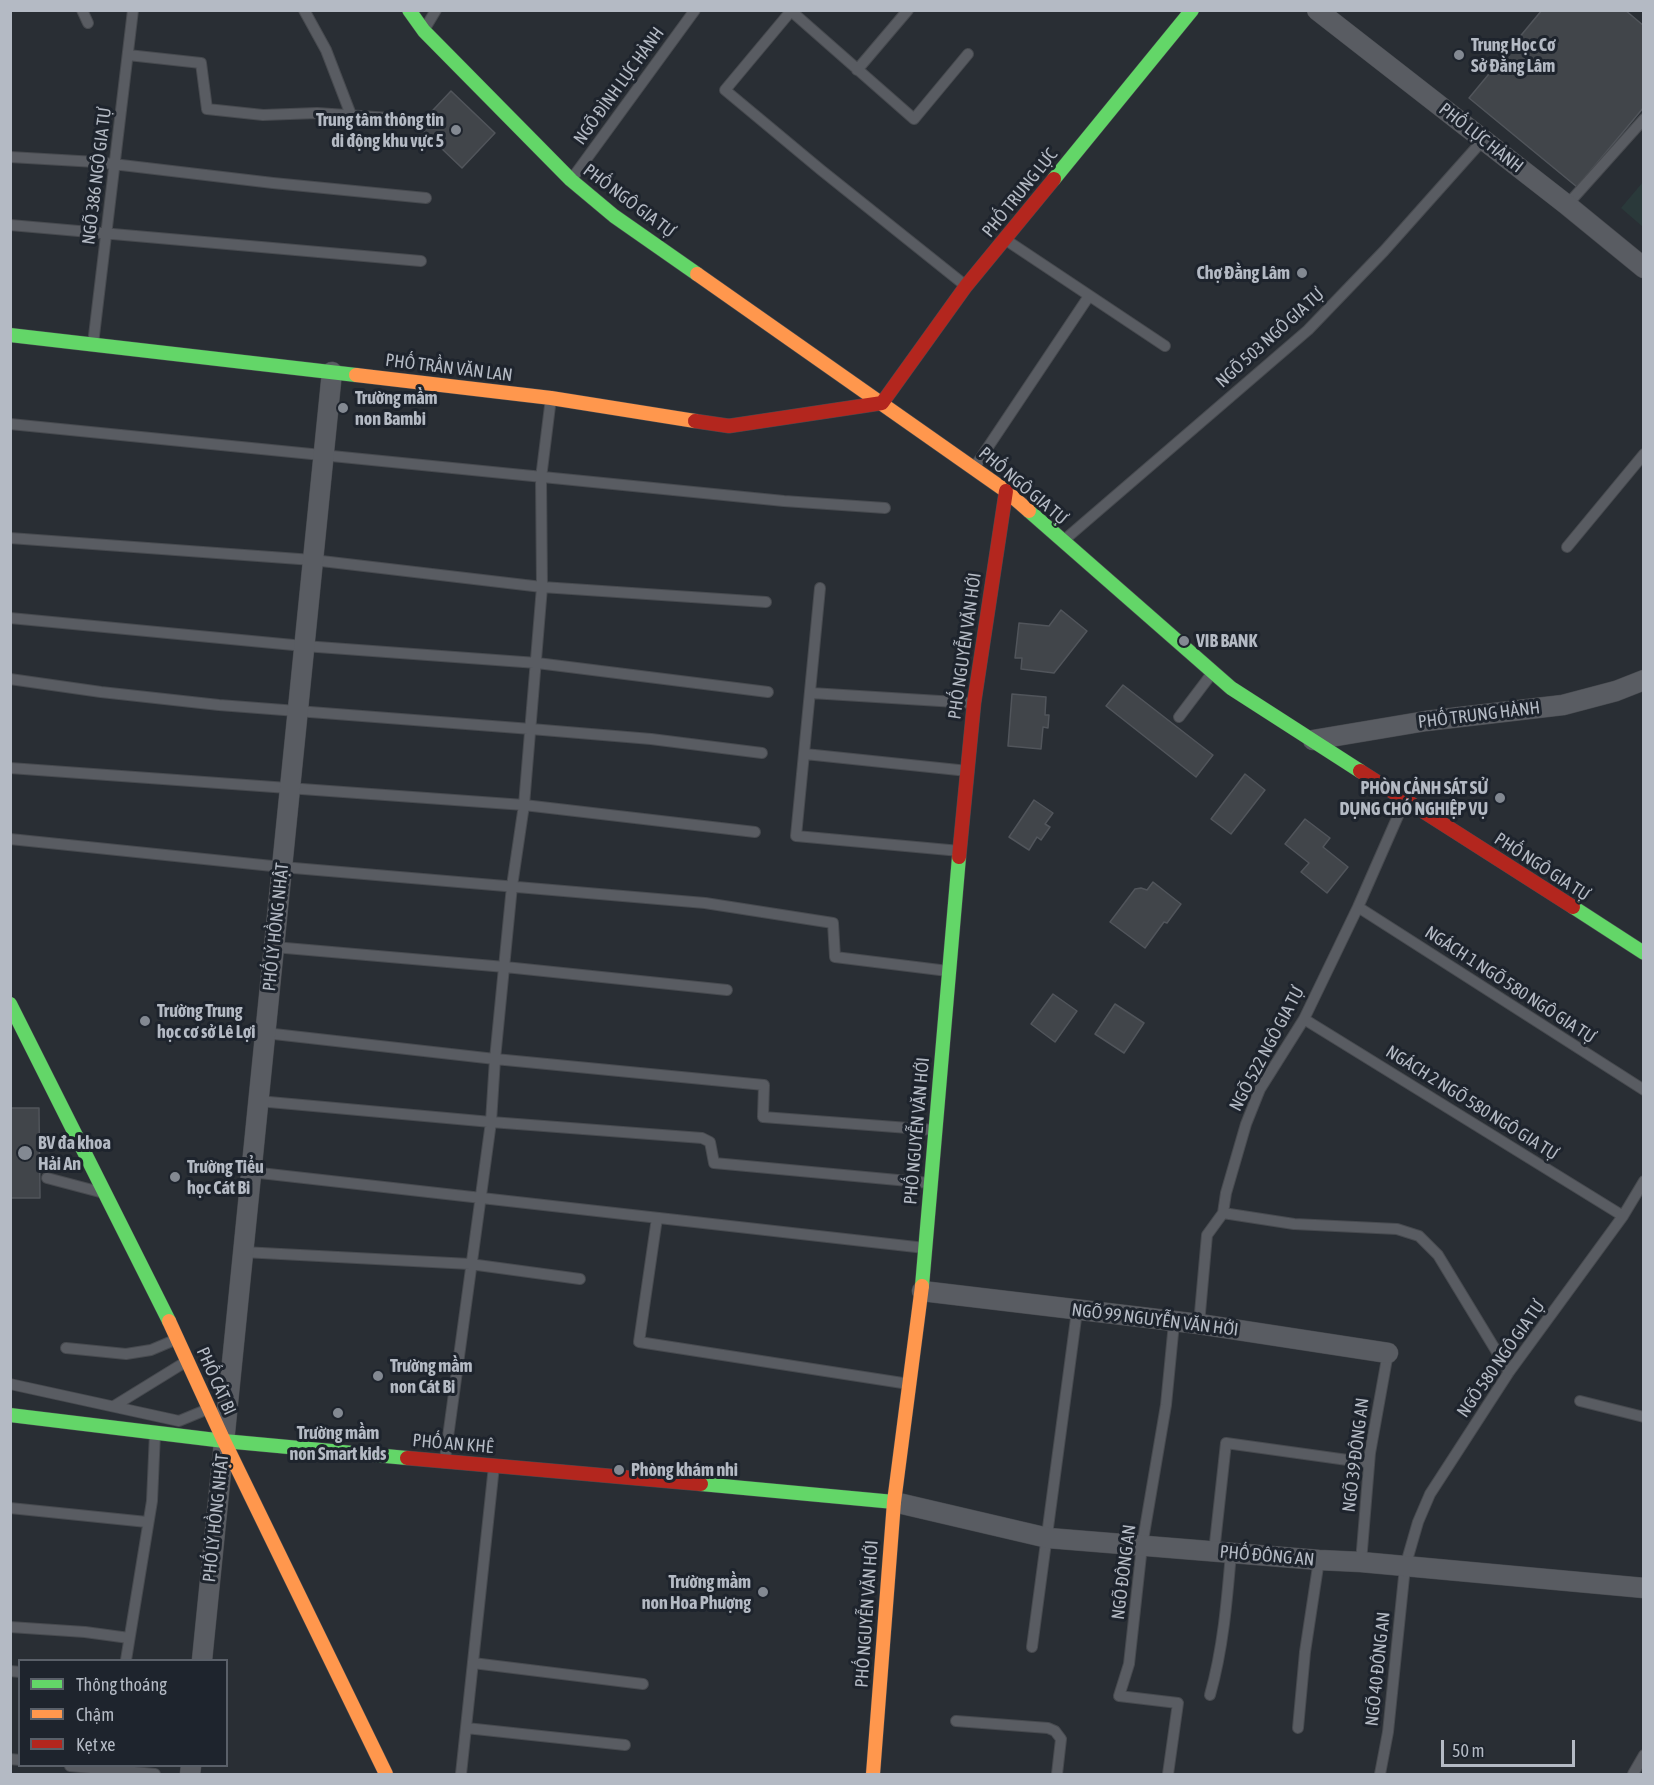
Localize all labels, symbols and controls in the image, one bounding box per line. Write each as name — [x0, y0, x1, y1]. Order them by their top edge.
street label: NGÕ ĐÌNH LỰC HÀNH — [569, 23, 669, 149]
place label: Trung Học Cơ Sở Đằng Lâm — [1471, 34, 1555, 76]
marker: Trung Học Cơ Sở Đằng Lâm — [1452, 48, 1466, 62]
street label: PHỐ LỰC HÀNH — [1435, 98, 1527, 178]
street label: NGÕ 386 NGÔ GIA TỰ — [78, 106, 116, 246]
place label: Trung tâm thông tin di động khu vực 5 — [316, 109, 444, 152]
marker: Trung tâm thông tin di động khu vực 5 — [449, 123, 463, 137]
street label: PHỐ TRUNG LỰC — [978, 144, 1062, 242]
street label: PHỐ NGÔ GIA TỰ — [579, 159, 679, 243]
place label: Chợ Đằng Lâm — [1197, 262, 1290, 284]
marker: Chợ Đằng Lâm — [1295, 266, 1309, 280]
street label: NGÕ 503 NGÔ GIA TỰ — [1211, 284, 1329, 392]
street label: PHỐ TRẦN VĂN LAN — [384, 349, 514, 387]
place label: Trường mầm non Bambi — [355, 387, 438, 430]
marker: Trường mầm non Bambi — [336, 401, 350, 415]
street label: PHỐ NGÔ GIA TỰ — [974, 443, 1072, 529]
street label: PHỐ NGUYỄN VĂN HỚI — [944, 571, 986, 721]
place label: VIB BANK — [1196, 630, 1257, 652]
marker: VIB BANK — [1177, 634, 1191, 648]
street label: PHỐ TRUNG HÀNH — [1417, 697, 1541, 733]
place label: PHÒN CẢNH SÁT SỬ DỤNG CHÓ NGHIỆP VỤ — [1340, 777, 1488, 820]
marker: PHÒN CẢNH SÁT SỬ DỤNG CHÓ NGHIỆP VỤ — [1493, 791, 1507, 805]
street label: PHỐ NGÔ GIA TỰ — [1490, 828, 1594, 906]
street label: PHỐ LÝ HỒNG NHẬT — [259, 862, 293, 992]
street label: NGÁCH 1 NGÕ 580 NGÔ GIA TỰ — [1421, 922, 1599, 1048]
street label: NGÕ 522 NGÔ GIA TỰ — [1225, 983, 1309, 1115]
place label: Trường Trung học cơ sở Lê Lợi — [157, 1000, 255, 1042]
marker: Trường Trung học cơ sở Lê Lợi — [138, 1014, 152, 1028]
street label: NGÁCH 2 NGÕ 580 NGÔ GIA TỰ — [1382, 1041, 1562, 1165]
street label: PHỐ NGUYỄN VĂN HỚI — [900, 1056, 934, 1206]
place label: BV đa khoa Hải An — [38, 1132, 111, 1174]
marker: BV đa khoa Hải An — [16, 1144, 34, 1162]
place label: Trường Tiểu học Cát Bi — [187, 1156, 264, 1198]
marker: Trường Tiểu học Cát Bi — [168, 1170, 182, 1184]
street label: NGÕ 580 NGÔ GIA TỰ — [1453, 1296, 1549, 1422]
street label: NGÕ 99 NGUYỄN VĂN HỚI — [1070, 1299, 1240, 1341]
street label: PHỐ CÁT BI — [192, 1344, 240, 1418]
place label: Trường mầm non Cát Bi — [390, 1355, 473, 1398]
marker: Trường mầm non Cát Bi — [371, 1369, 385, 1383]
street label: NGÕ 39 ĐÔNG AN — [1338, 1397, 1374, 1513]
marker: Trường mầm non Smart kids — [331, 1406, 345, 1420]
place label: Trường mầm non Smart kids — [290, 1422, 386, 1464]
street label: PHỐ AN KHÊ — [412, 1430, 494, 1458]
street label: PHỐ LÝ HỒNG NHẬT — [199, 1453, 233, 1583]
place label: Phòng khám nhi — [631, 1459, 738, 1481]
marker: Phòng khám nhi — [612, 1463, 626, 1477]
street label: NGÕ ĐÔNG AN — [1107, 1523, 1141, 1621]
street label: PHỐ NGUYỄN VĂN HỚI — [851, 1540, 883, 1688]
street label: PHỐ ĐÔNG AN — [1219, 1541, 1315, 1571]
place label: Trường mầm non Hoa Phượng — [642, 1571, 751, 1614]
marker: Trường mầm non Hoa Phượng — [756, 1585, 770, 1599]
street label: NGÕ 40 ĐÔNG AN — [1361, 1611, 1395, 1727]
legend — [18, 1659, 228, 1767]
text: Thông thoáng — [76, 1674, 167, 1695]
text: Chậm — [76, 1704, 114, 1725]
scale bar — [1444, 1728, 1578, 1766]
text: Kẹt xe — [76, 1734, 116, 1755]
text: 50 m — [1452, 1740, 1484, 1761]

